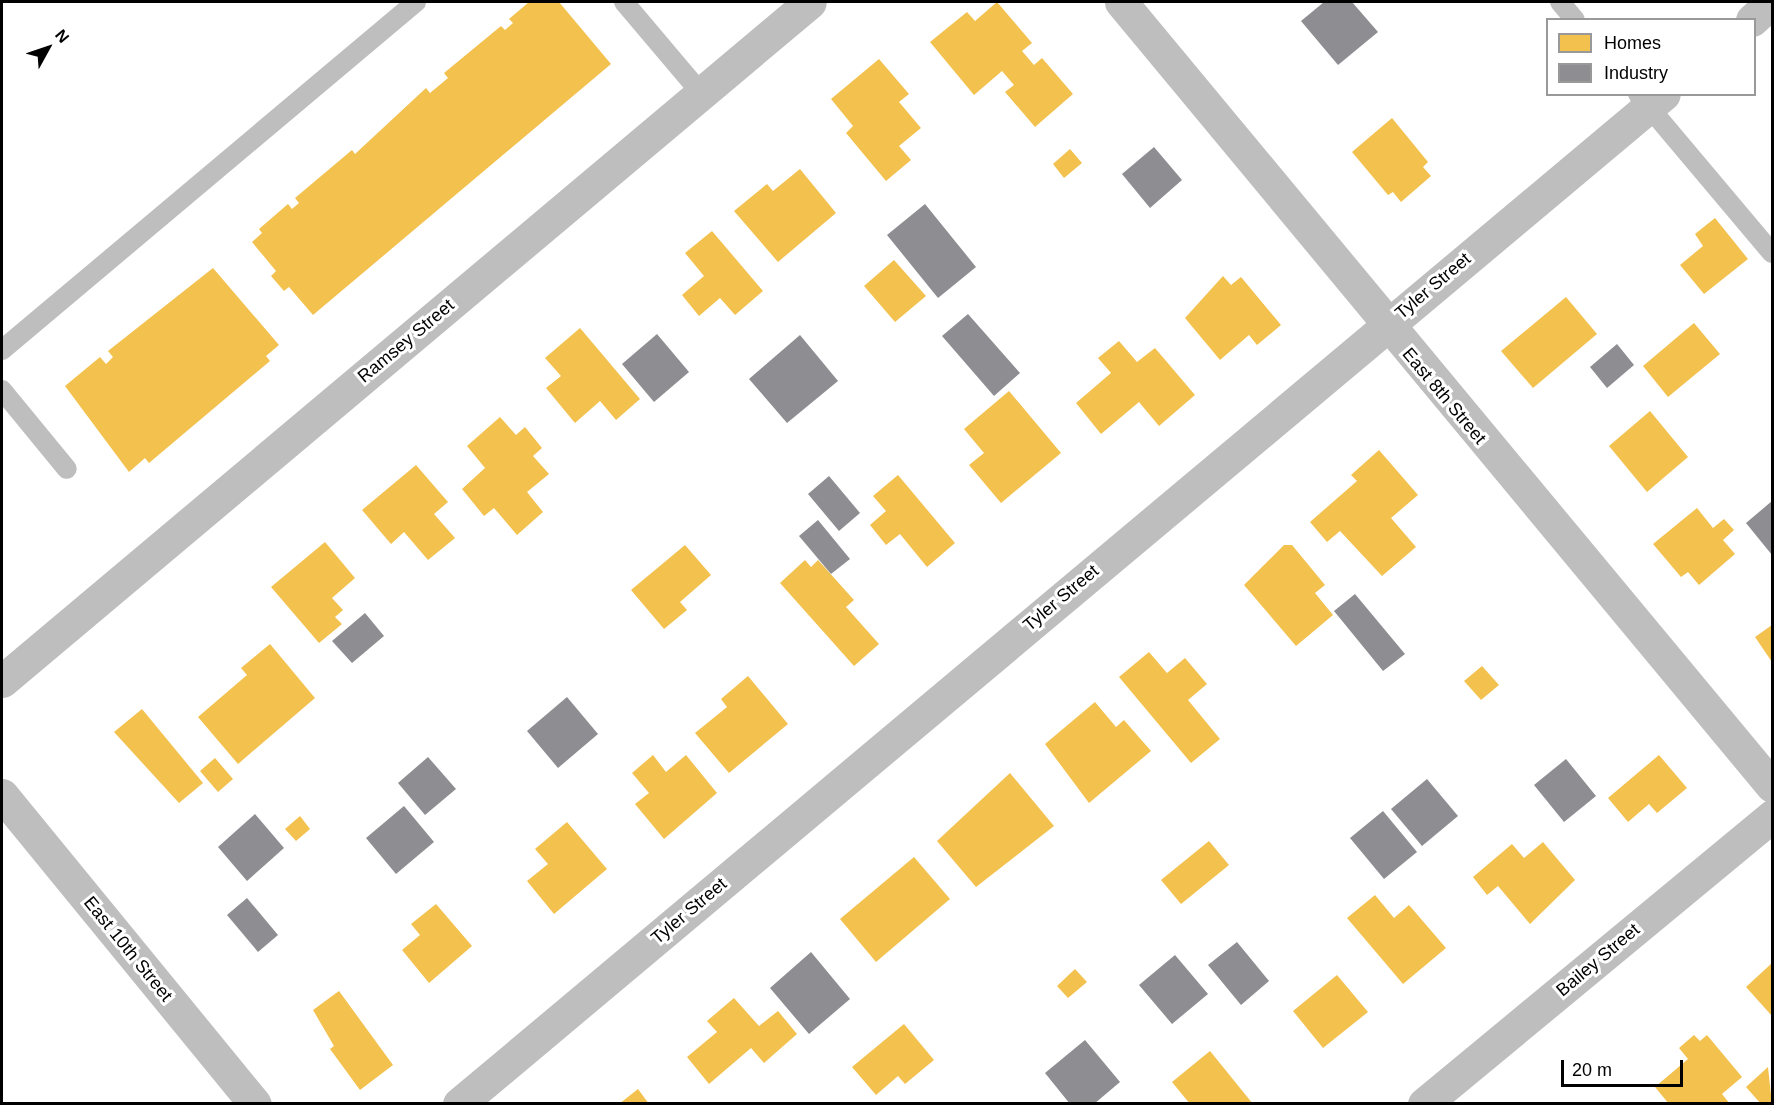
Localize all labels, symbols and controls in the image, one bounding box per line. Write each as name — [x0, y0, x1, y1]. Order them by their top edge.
north arrow — [18, 18, 78, 78]
legend — [1546, 18, 1756, 96]
text: N — [52, 26, 72, 46]
text: Homes — [1604, 33, 1661, 53]
text: Industry — [1604, 63, 1668, 83]
street label: Tyler Street — [1391, 248, 1475, 324]
street label: Ramsey Street — [353, 294, 459, 388]
street label: East 8th Street — [1397, 343, 1491, 449]
street label: Tyler Street — [1019, 560, 1103, 636]
street label: Tyler Street — [647, 873, 731, 949]
street label: East 10th Street — [79, 892, 177, 1006]
street label: Bailey Street — [1552, 919, 1644, 1001]
scale bar — [1564, 1048, 1686, 1086]
text: 20 m — [1572, 1060, 1612, 1080]

